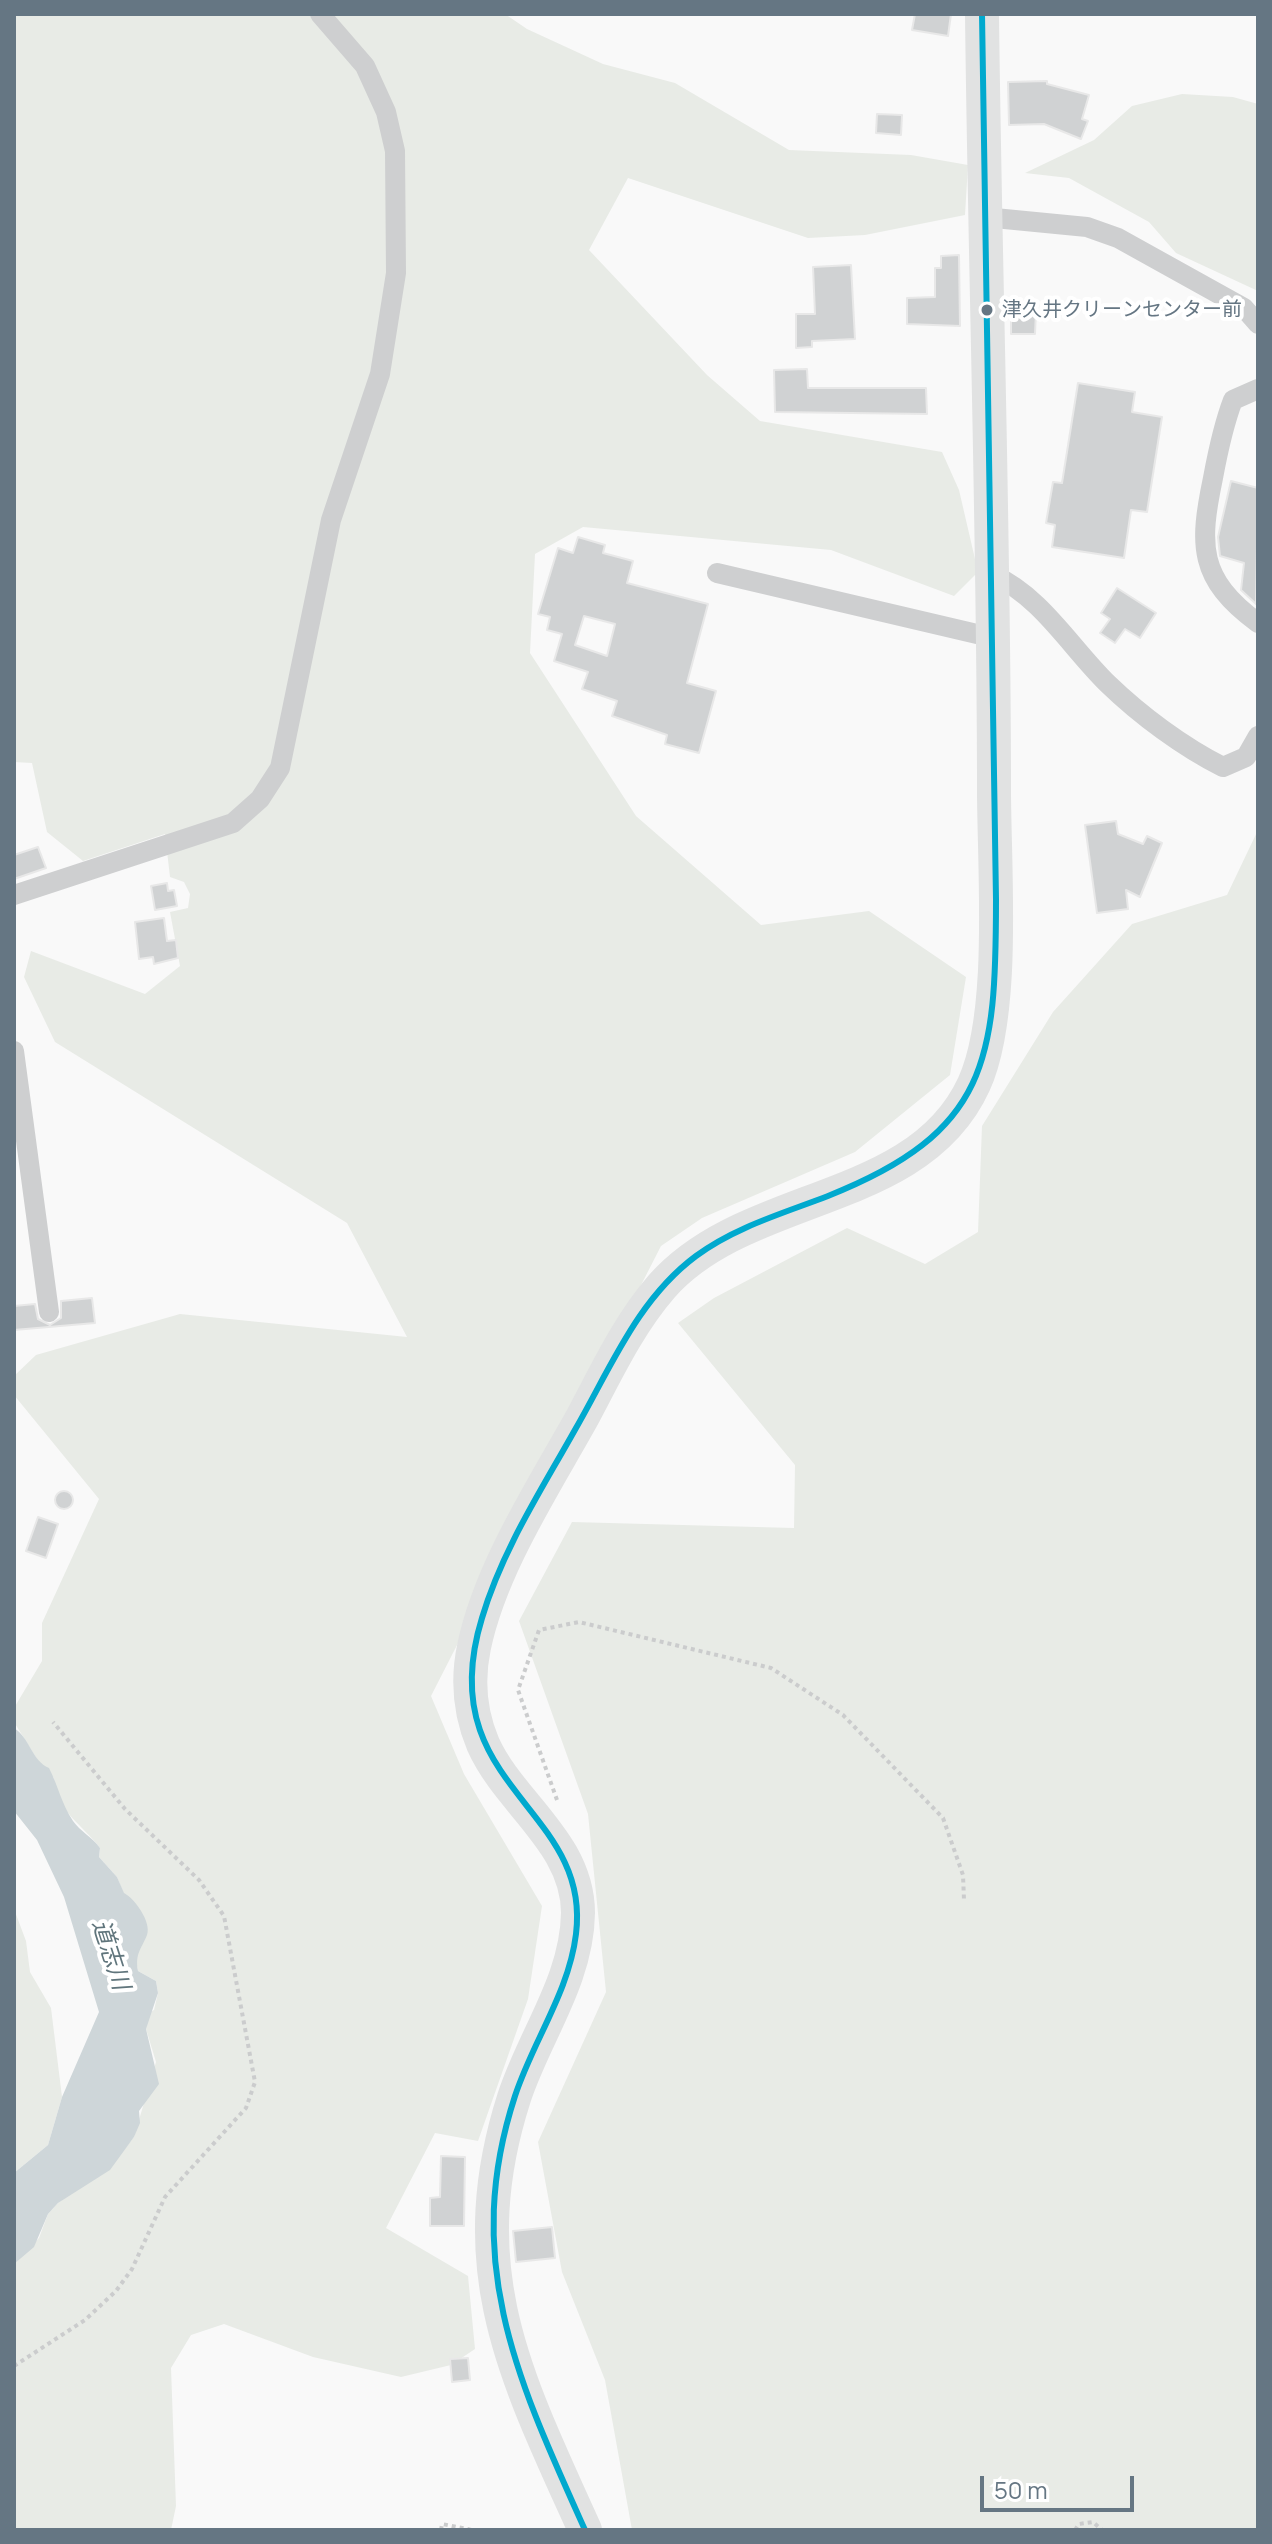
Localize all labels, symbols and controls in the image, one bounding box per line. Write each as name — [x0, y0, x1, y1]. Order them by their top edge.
place label: 津久井クリーンセンター前 — [1002, 298, 1242, 322]
marker: 津久井クリーンセンター前 — [979, 302, 995, 318]
water label: 道志川 — [85, 1916, 135, 1994]
scale bar — [984, 2460, 1138, 2510]
text: 50 m — [994, 2473, 1048, 2506]

